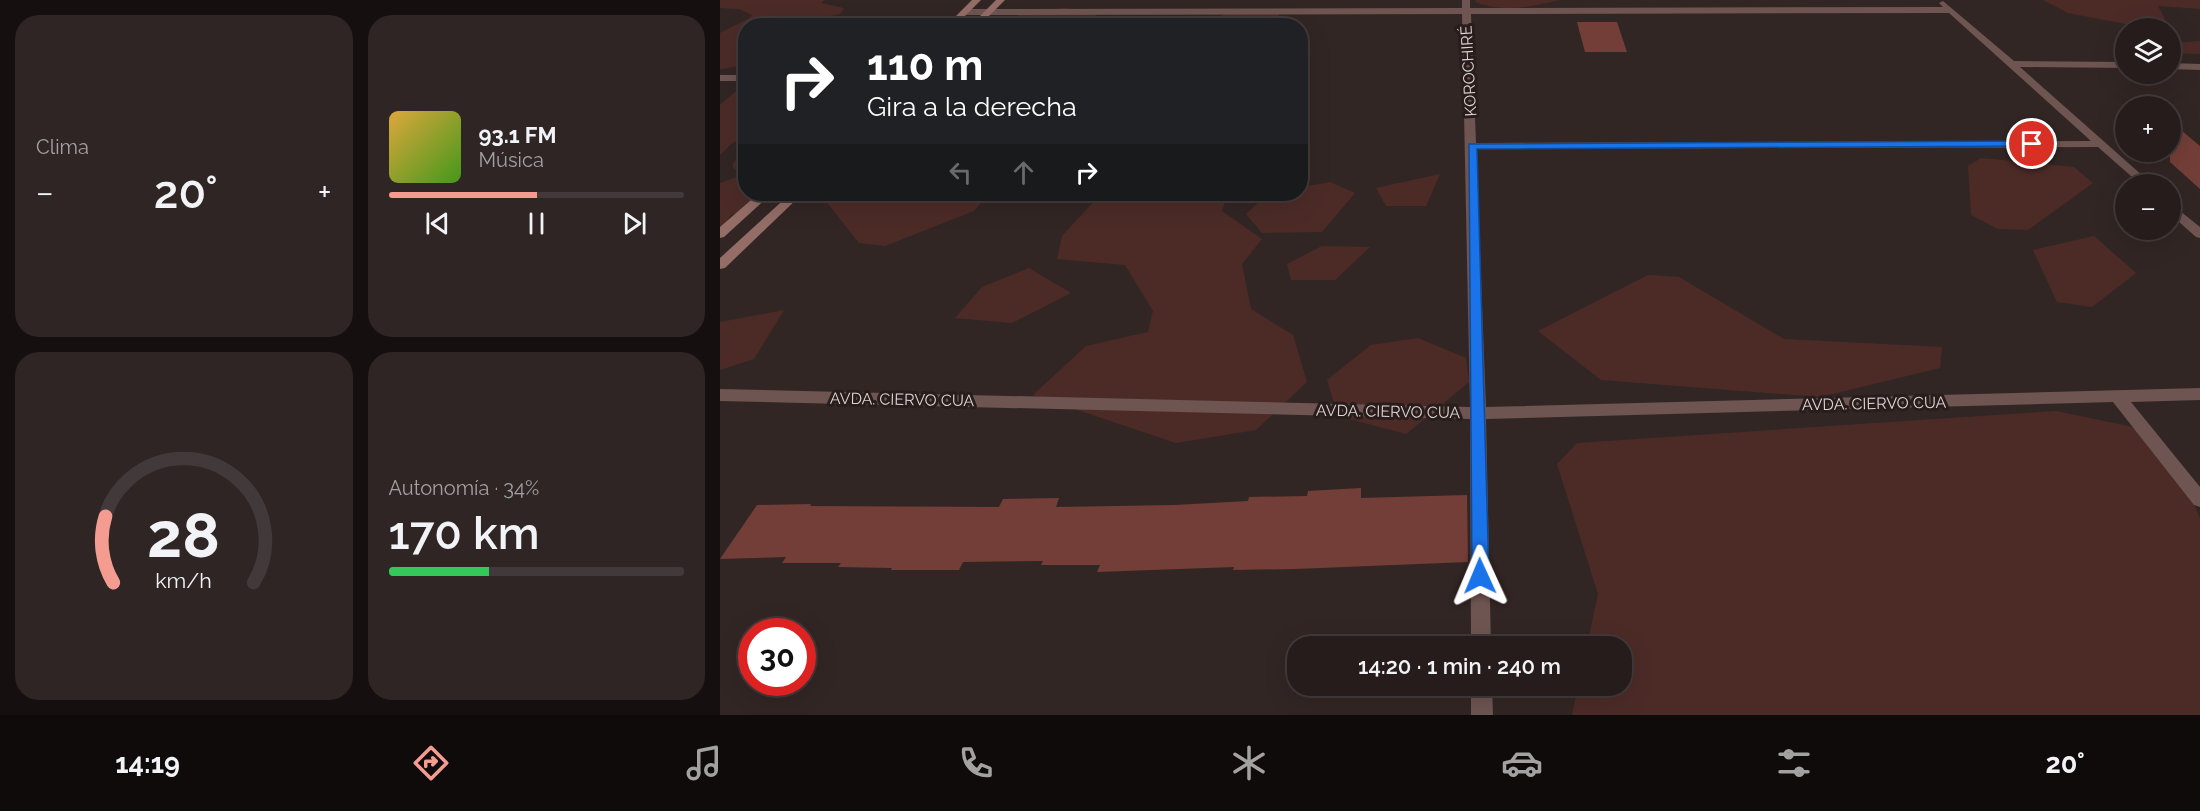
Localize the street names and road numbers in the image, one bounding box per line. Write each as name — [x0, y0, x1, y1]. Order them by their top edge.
street label: KOROCHIRÉ — [1456, 25, 1480, 117]
street label: AVDA. CIERVO CUA — [830, 389, 975, 410]
street label: AVDA. CIERVO CUA — [1802, 393, 1947, 414]
street label: AVDA. CIERVO CUA — [1316, 401, 1461, 422]

